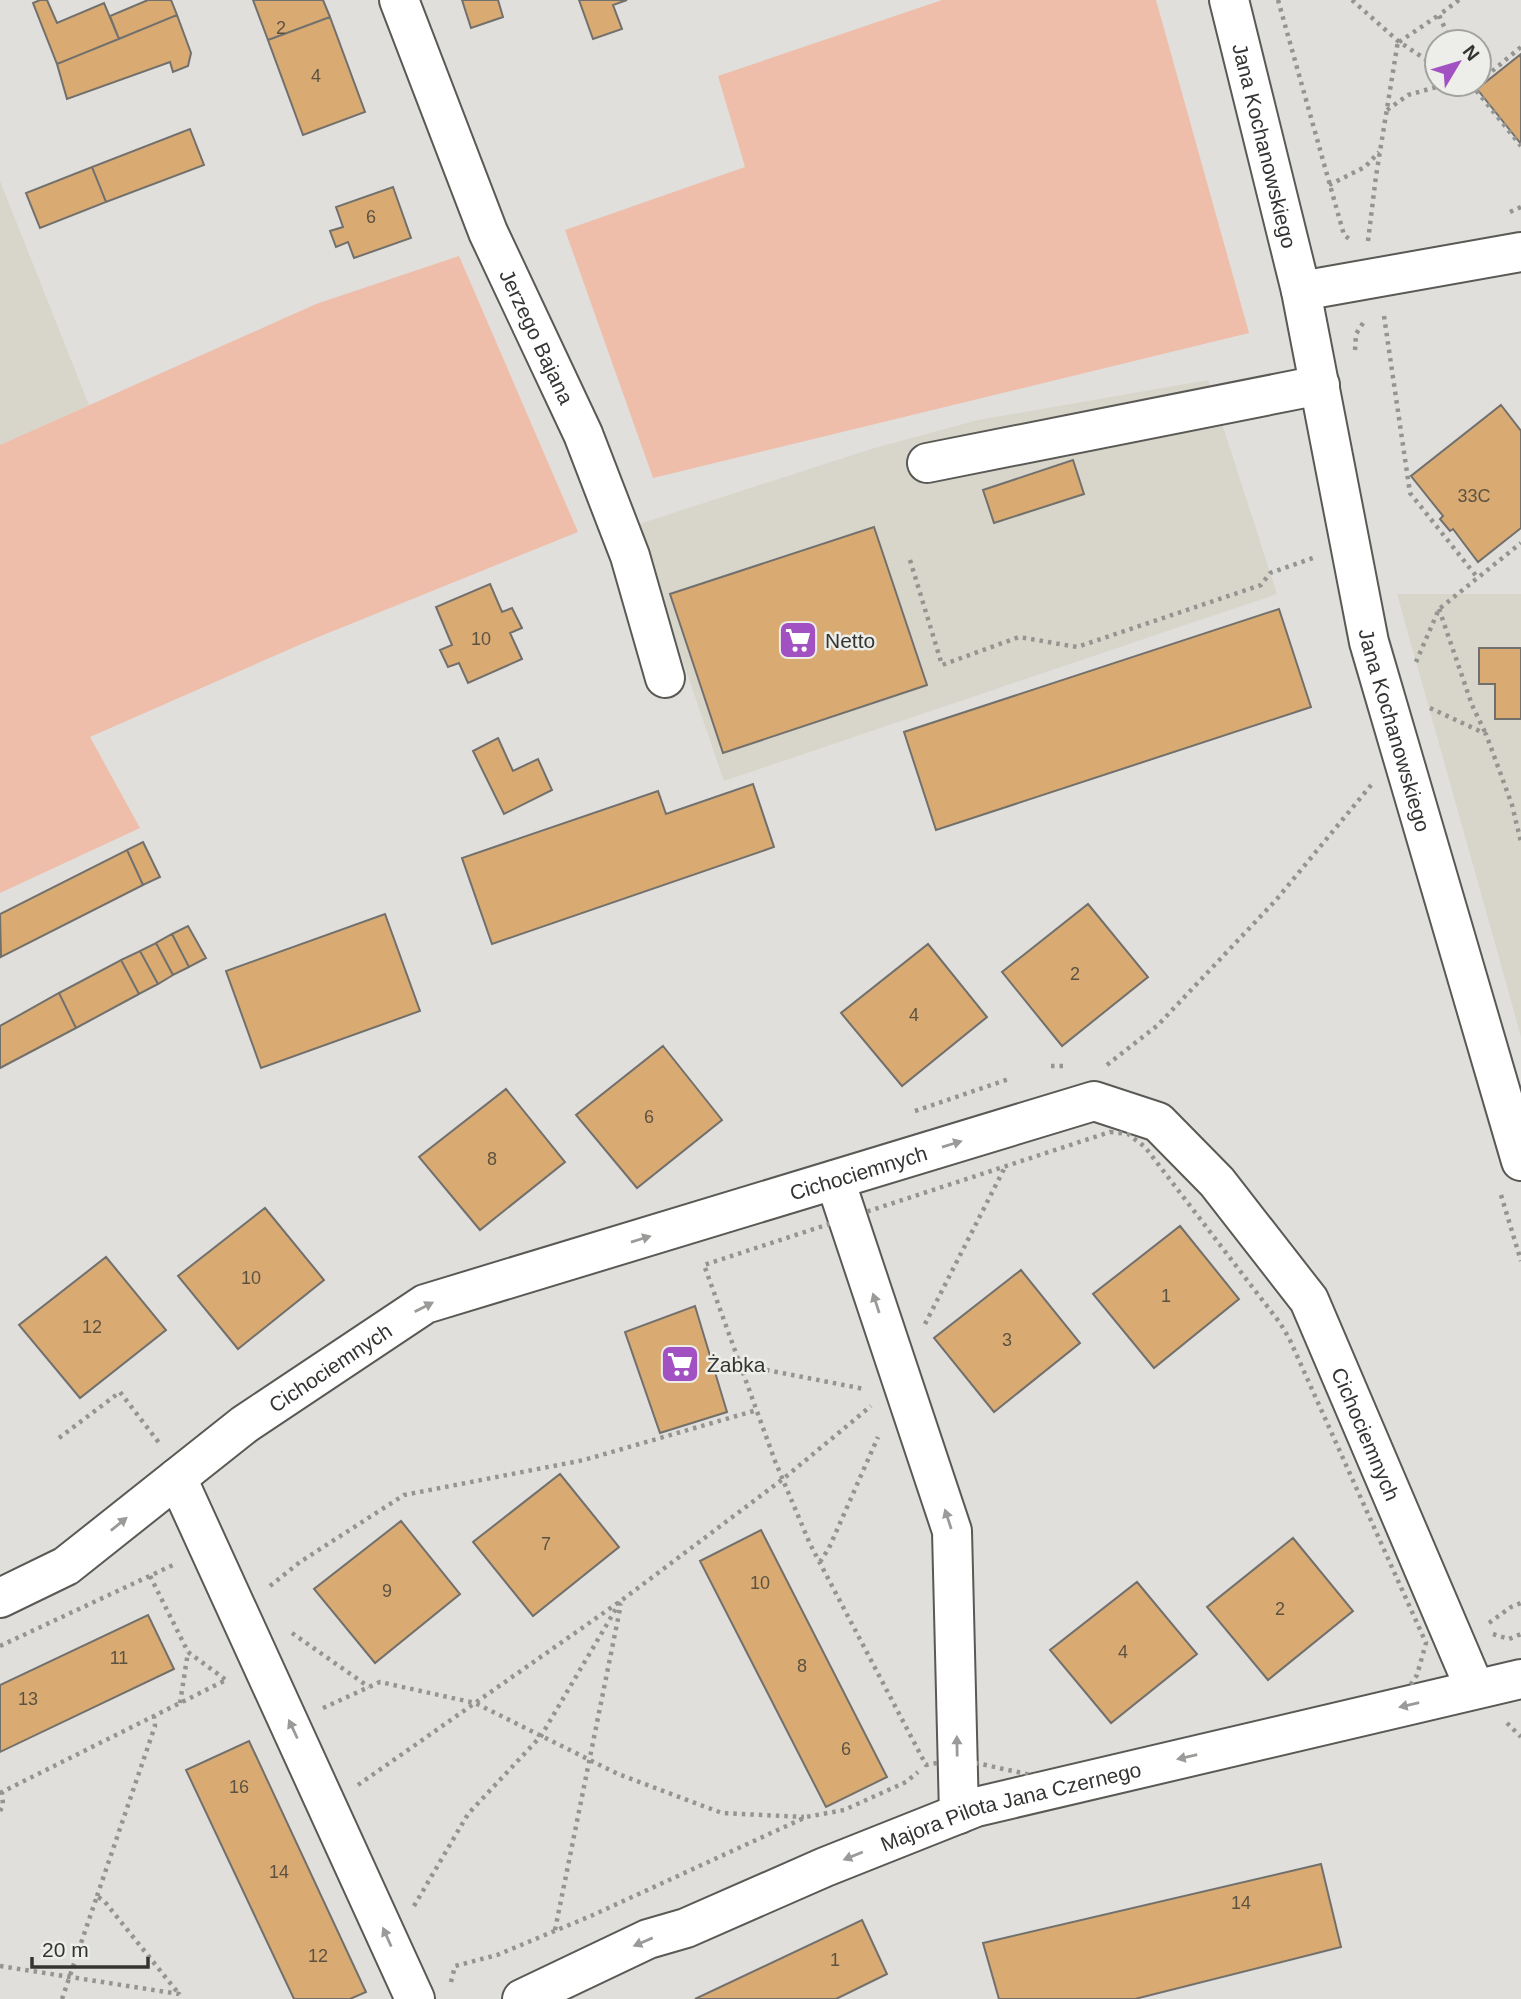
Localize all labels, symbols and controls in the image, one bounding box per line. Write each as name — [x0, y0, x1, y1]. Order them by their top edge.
house number: 2 — [276, 18, 286, 38]
north arrow — [1423, 28, 1493, 98]
street label: Jana Kochanowskiego — [1229, 41, 1301, 250]
text: N — [1459, 41, 1484, 65]
house number: 4 — [311, 66, 321, 86]
house number: 6 — [366, 207, 376, 227]
street label: Jerzego Bajana — [496, 266, 579, 408]
house number: 33C — [1457, 486, 1491, 506]
supermarket icon: Netto — [777, 619, 819, 661]
street label: Jana Kochanowskiego — [1355, 627, 1435, 834]
house number: 10 — [471, 629, 491, 649]
place label: Netto — [825, 629, 875, 652]
house number: 2 — [1070, 964, 1080, 984]
house number: 4 — [909, 1005, 919, 1025]
house number: 6 — [644, 1107, 654, 1127]
one-way arrow — [942, 1139, 963, 1149]
street label: Cichociemnych — [787, 1141, 930, 1204]
house number: 8 — [487, 1149, 497, 1169]
one-way arrow — [630, 1233, 651, 1244]
house number: 10 — [241, 1268, 261, 1288]
house number: 1 — [1161, 1286, 1171, 1306]
one-way arrow — [870, 1292, 881, 1313]
one-way arrow — [414, 1301, 434, 1312]
house number: 12 — [82, 1317, 102, 1337]
street label: Cichociemnych — [264, 1318, 396, 1416]
house number: 3 — [1002, 1330, 1012, 1350]
supermarket icon: Żabka — [659, 1343, 701, 1385]
place label: Żabka — [707, 1353, 766, 1376]
street label: Cichociemnych — [1328, 1364, 1405, 1504]
one-way arrow — [942, 1508, 953, 1529]
one-way arrow — [110, 1516, 128, 1531]
house number: 7 — [541, 1534, 551, 1554]
house number: 10 — [750, 1573, 770, 1593]
house number: 9 — [382, 1581, 392, 1601]
house number: 2 — [1275, 1599, 1285, 1619]
house number: 4 — [1118, 1642, 1128, 1662]
house number: 11 — [110, 1648, 128, 1668]
house number: 8 — [797, 1656, 807, 1676]
house number: 13 — [18, 1689, 38, 1709]
one-way arrow — [1398, 1700, 1420, 1711]
one-way arrow — [287, 1719, 298, 1740]
one-way arrow — [952, 1734, 963, 1756]
house number: 6 — [841, 1739, 851, 1759]
one-way arrow — [1176, 1752, 1198, 1763]
street label: Majora Pilota Jana Czernego — [877, 1757, 1143, 1855]
house number: 16 — [229, 1777, 249, 1797]
one-way arrow — [842, 1851, 863, 1862]
house number: 14 — [269, 1862, 289, 1882]
house number: 14 — [1231, 1893, 1251, 1913]
scale bar — [32, 1926, 147, 1970]
one-way arrow — [381, 1927, 393, 1947]
one-way arrow — [632, 1937, 653, 1948]
text: 20 m — [42, 1938, 89, 1961]
house number: 12 — [308, 1946, 328, 1966]
house number: 1 — [830, 1950, 840, 1970]

